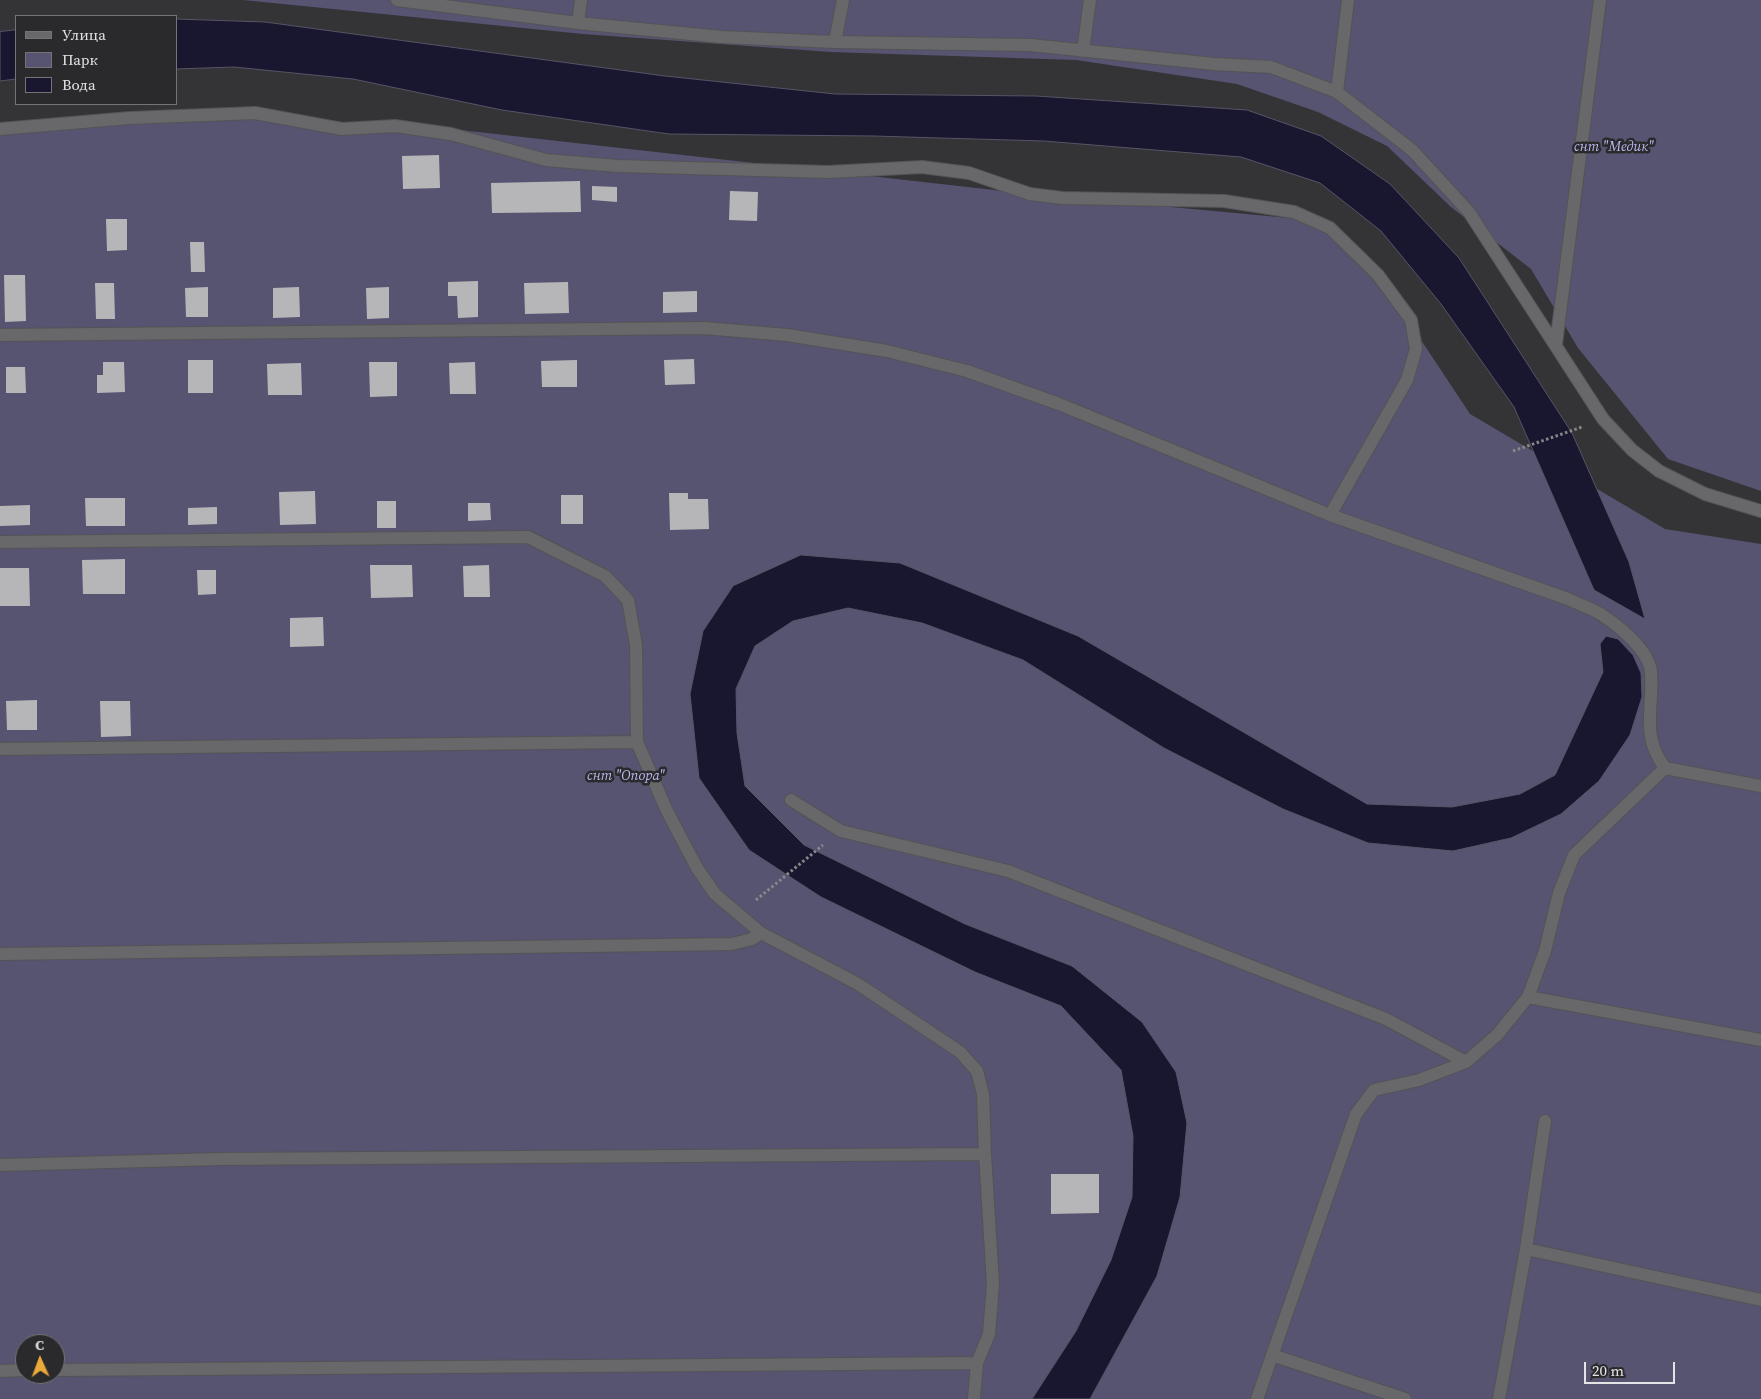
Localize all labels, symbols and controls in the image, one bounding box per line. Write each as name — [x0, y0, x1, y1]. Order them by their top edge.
legend — [15, 15, 178, 105]
text: Улица — [62, 24, 106, 45]
text: Парк — [62, 49, 98, 70]
text: Вода — [62, 74, 96, 95]
park label: снт "Медик" — [1574, 139, 1654, 155]
park label: снт "Опора" — [587, 768, 665, 784]
north arrow — [15, 1334, 65, 1384]
text: С — [35, 1335, 44, 1355]
scale bar — [1586, 1352, 1677, 1384]
text: 20 m — [1592, 1360, 1624, 1381]

